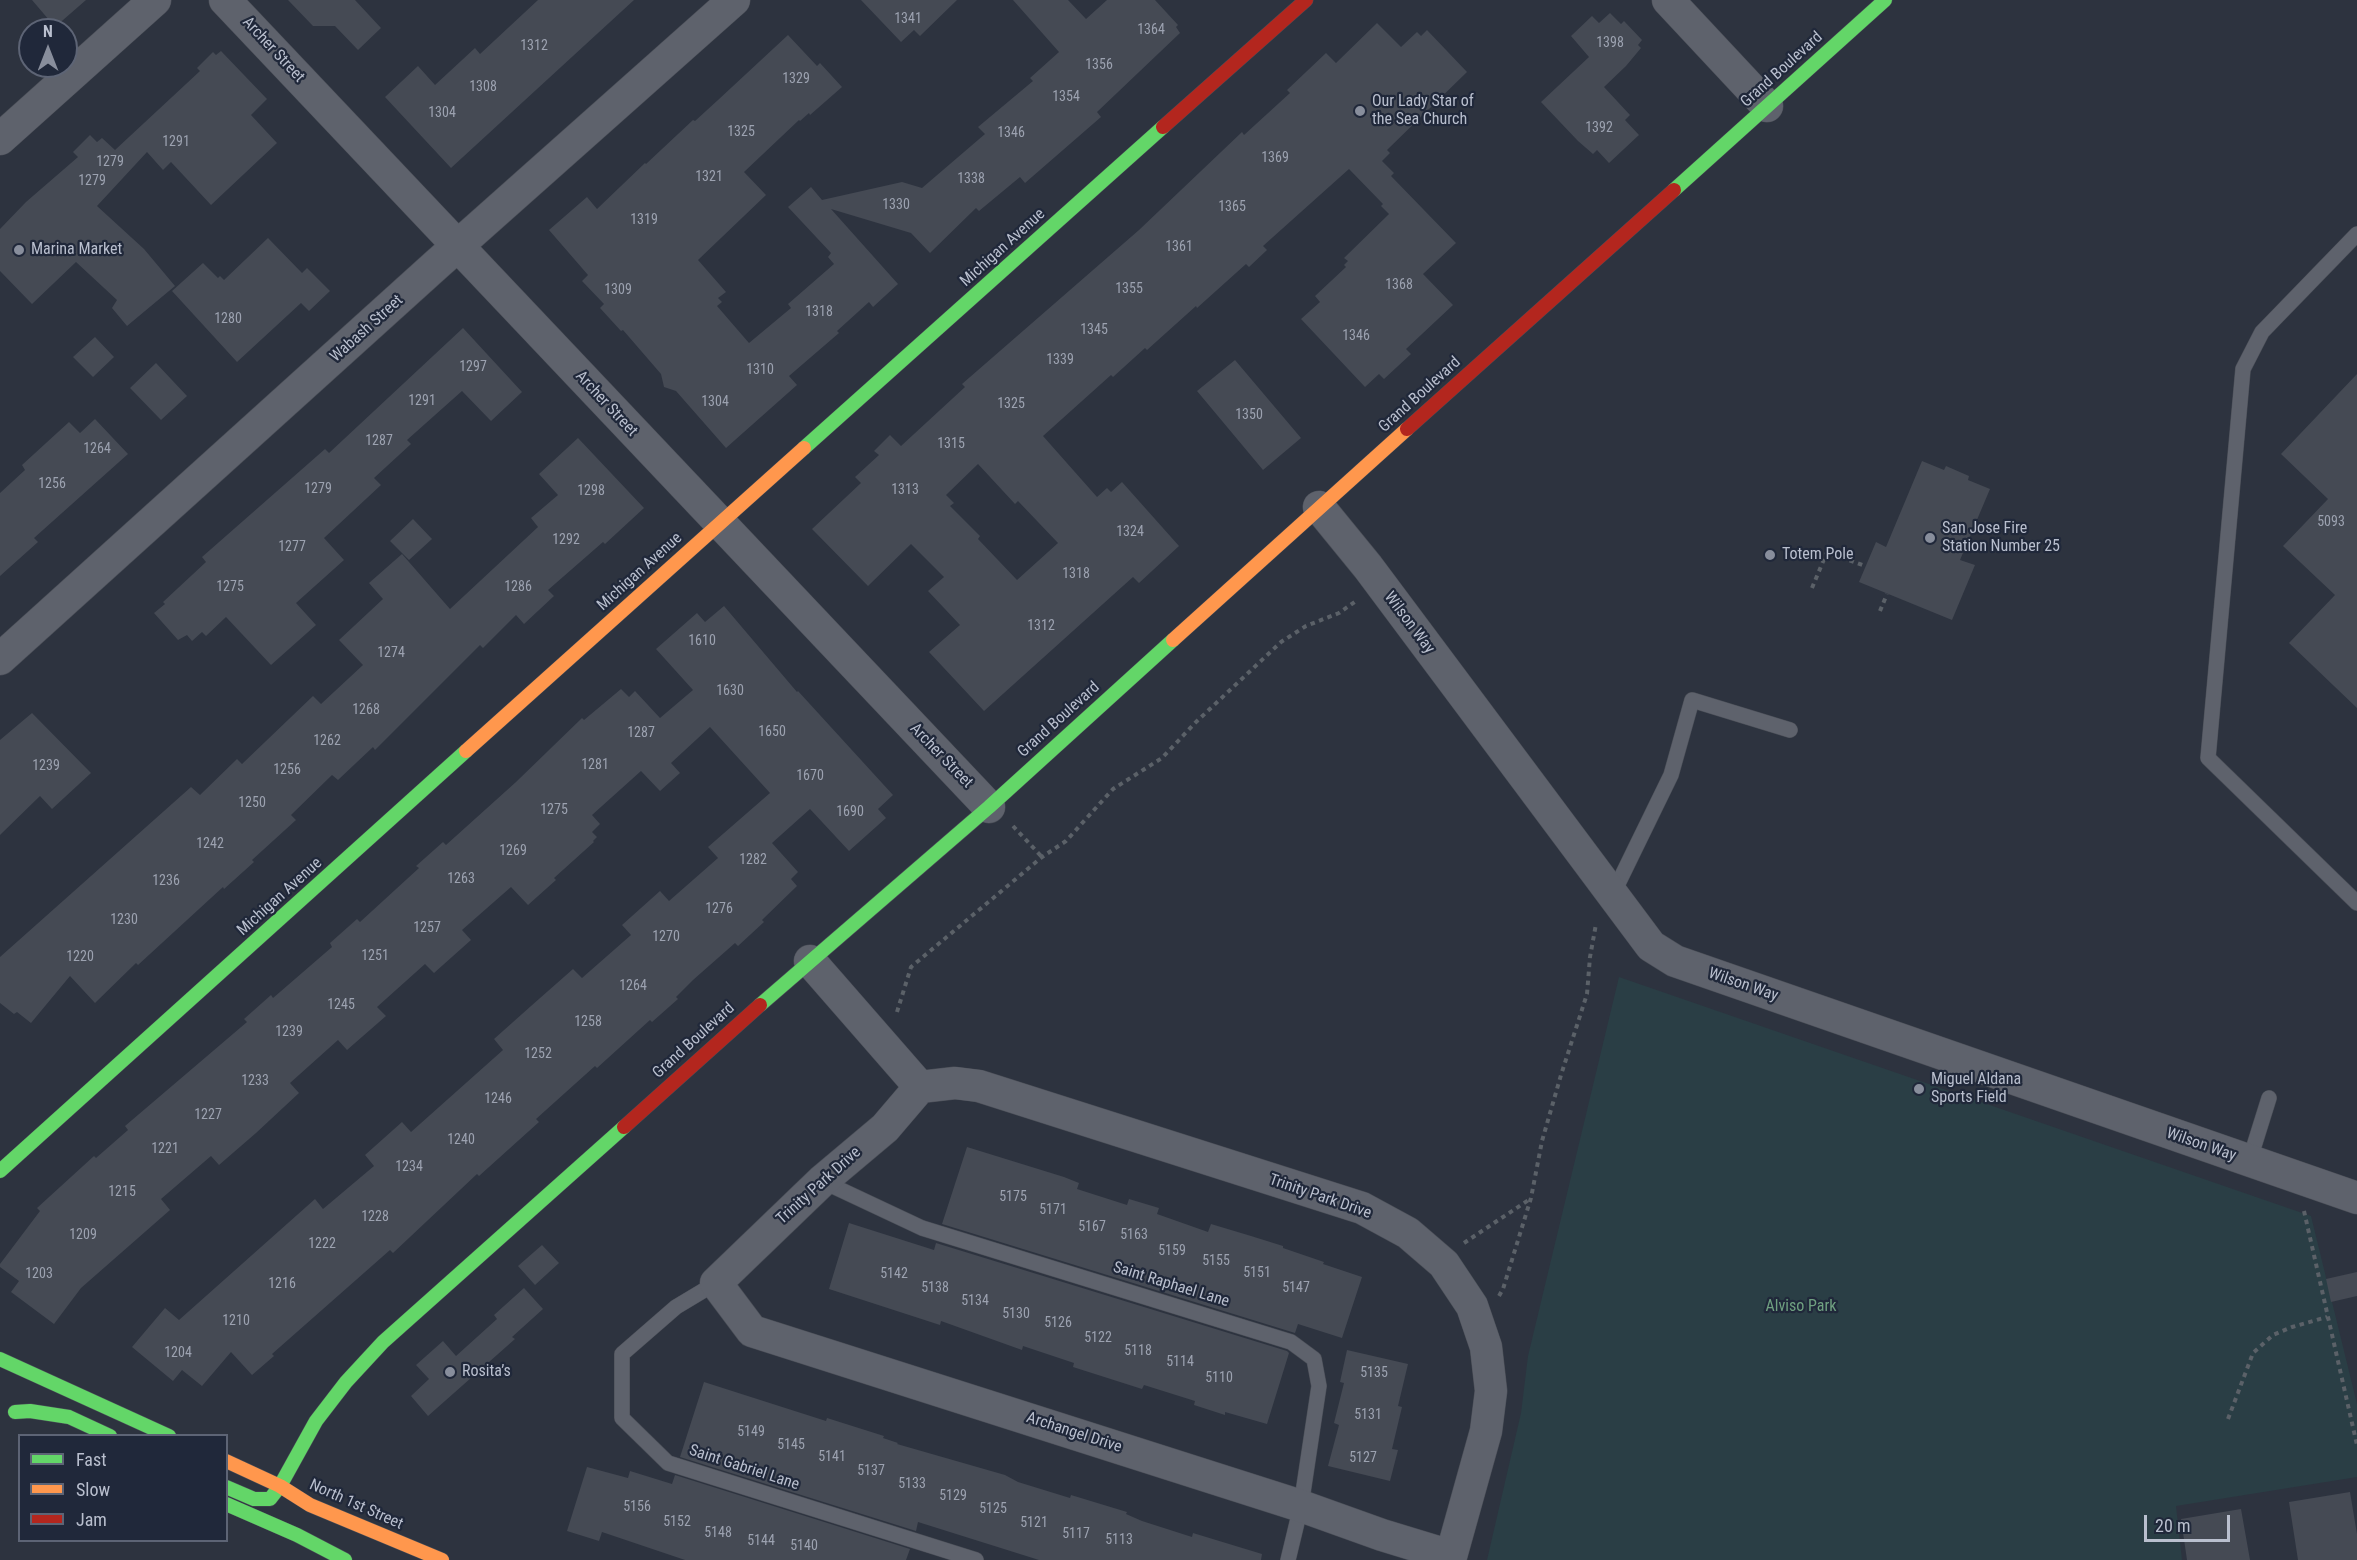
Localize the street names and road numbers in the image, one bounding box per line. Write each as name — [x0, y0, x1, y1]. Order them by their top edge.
street label: Archer Street — [238, 13, 308, 87]
street label: Grand Boulevard — [1737, 28, 1827, 112]
street label: Michigan Avenue — [957, 205, 1049, 291]
street label: Wabash Street — [327, 291, 407, 367]
street label: Grand Boulevard — [1375, 353, 1465, 437]
street label: Archer Street — [571, 367, 641, 441]
street label: Michigan Avenue — [594, 529, 686, 615]
street label: Wilson Way — [1380, 588, 1438, 658]
street label: Grand Boulevard — [1014, 678, 1104, 762]
street label: Archer Street — [905, 720, 977, 792]
street label: Michigan Avenue — [234, 854, 326, 940]
street label: Wilson Way — [1706, 964, 1780, 1006]
street label: Grand Boulevard — [649, 999, 739, 1083]
street label: Wilson Way — [2164, 1124, 2238, 1166]
street label: Trinity Park Drive — [773, 1143, 865, 1229]
street label: Trinity Park Drive — [1266, 1171, 1374, 1223]
street label: Saint Raphael Lane — [1111, 1258, 1231, 1312]
street label: Archangel Drive — [1024, 1409, 1124, 1457]
street label: Saint Gabriel Lane — [686, 1441, 802, 1495]
street label: North 1st Street — [306, 1476, 406, 1534]

